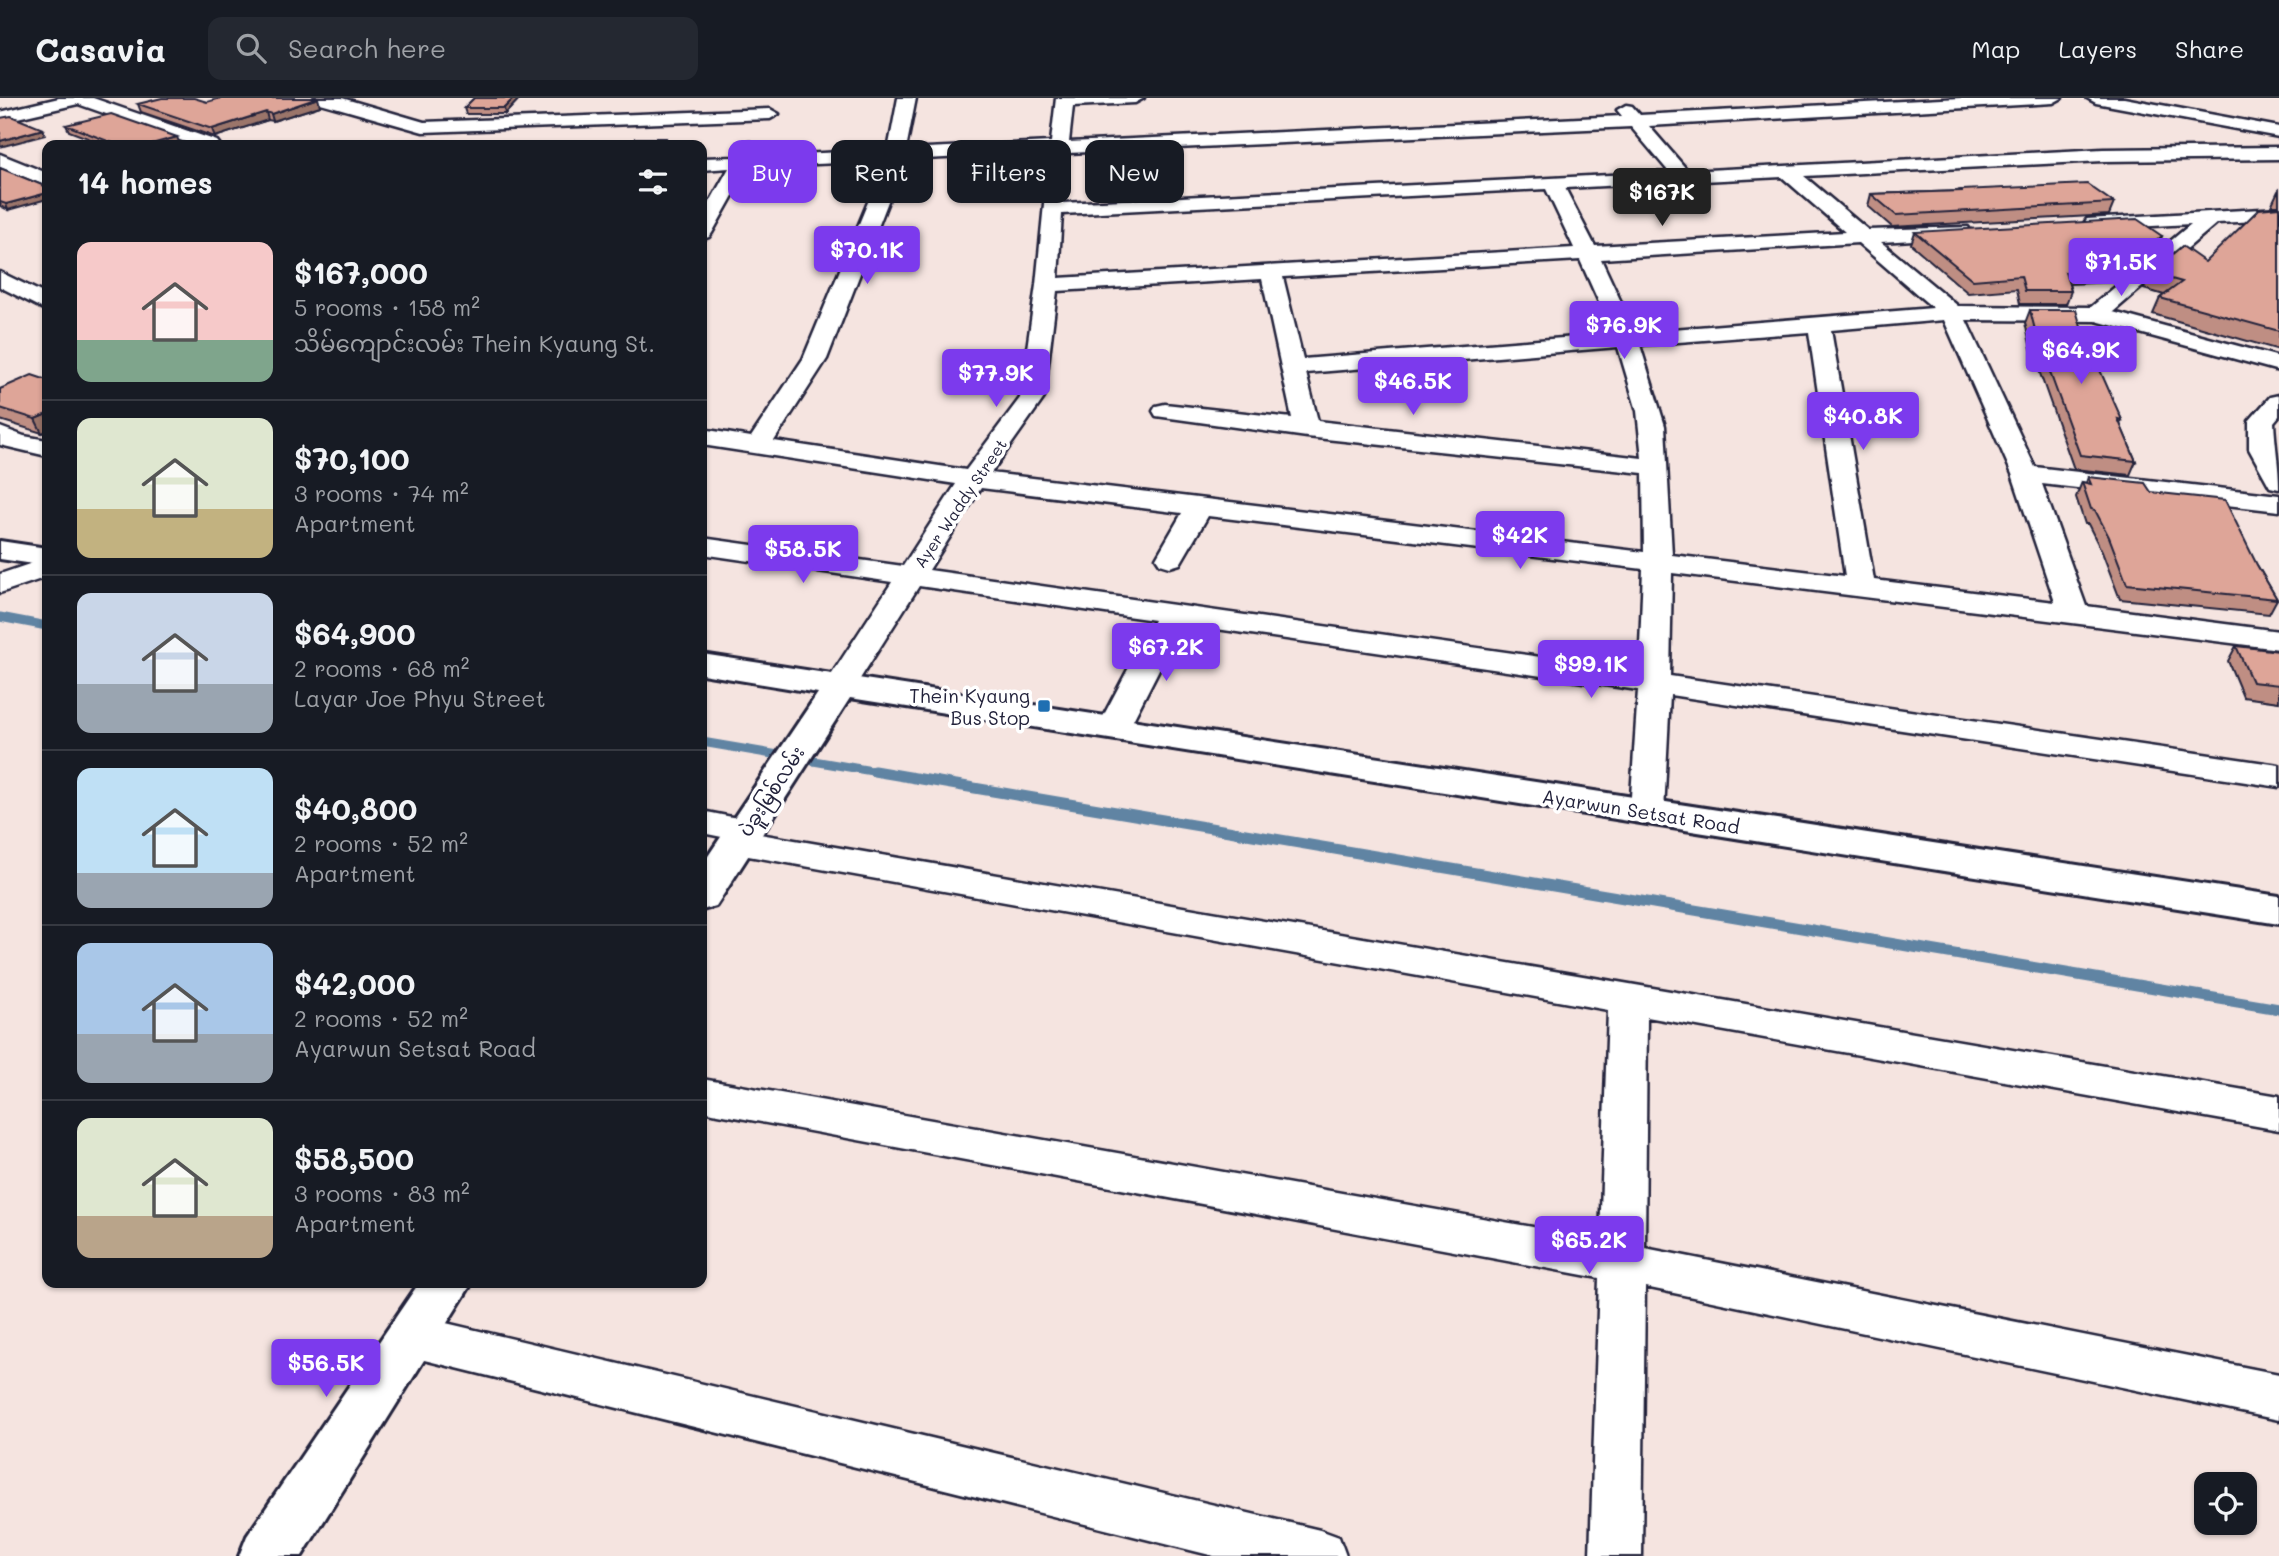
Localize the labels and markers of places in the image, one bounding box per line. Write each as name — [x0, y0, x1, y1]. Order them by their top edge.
pin: $167K — [1613, 169, 1711, 228]
pin: $70.1K — [810, 226, 924, 286]
pin: $71.5K — [2064, 238, 2178, 298]
pin: $76.9K — [1567, 302, 1681, 361]
pin: $64.9K — [2024, 327, 2138, 386]
pin: $77.9K — [939, 350, 1053, 409]
pin: $46.5K — [1356, 358, 1470, 417]
pin: $40.8K — [1806, 392, 1920, 452]
pin: $42K — [1479, 512, 1561, 571]
pin: $58.5K — [746, 526, 860, 585]
pin: $67.2K — [1109, 624, 1223, 683]
pin: $99.1K — [1534, 640, 1648, 700]
place label: Thein Kyaung Bus Stop — [909, 683, 1030, 730]
marker: Thein Kyaung Bus Stop — [1036, 698, 1052, 714]
pin: $65.2K — [1532, 1216, 1646, 1276]
pin: $56.5K — [269, 1340, 383, 1399]

